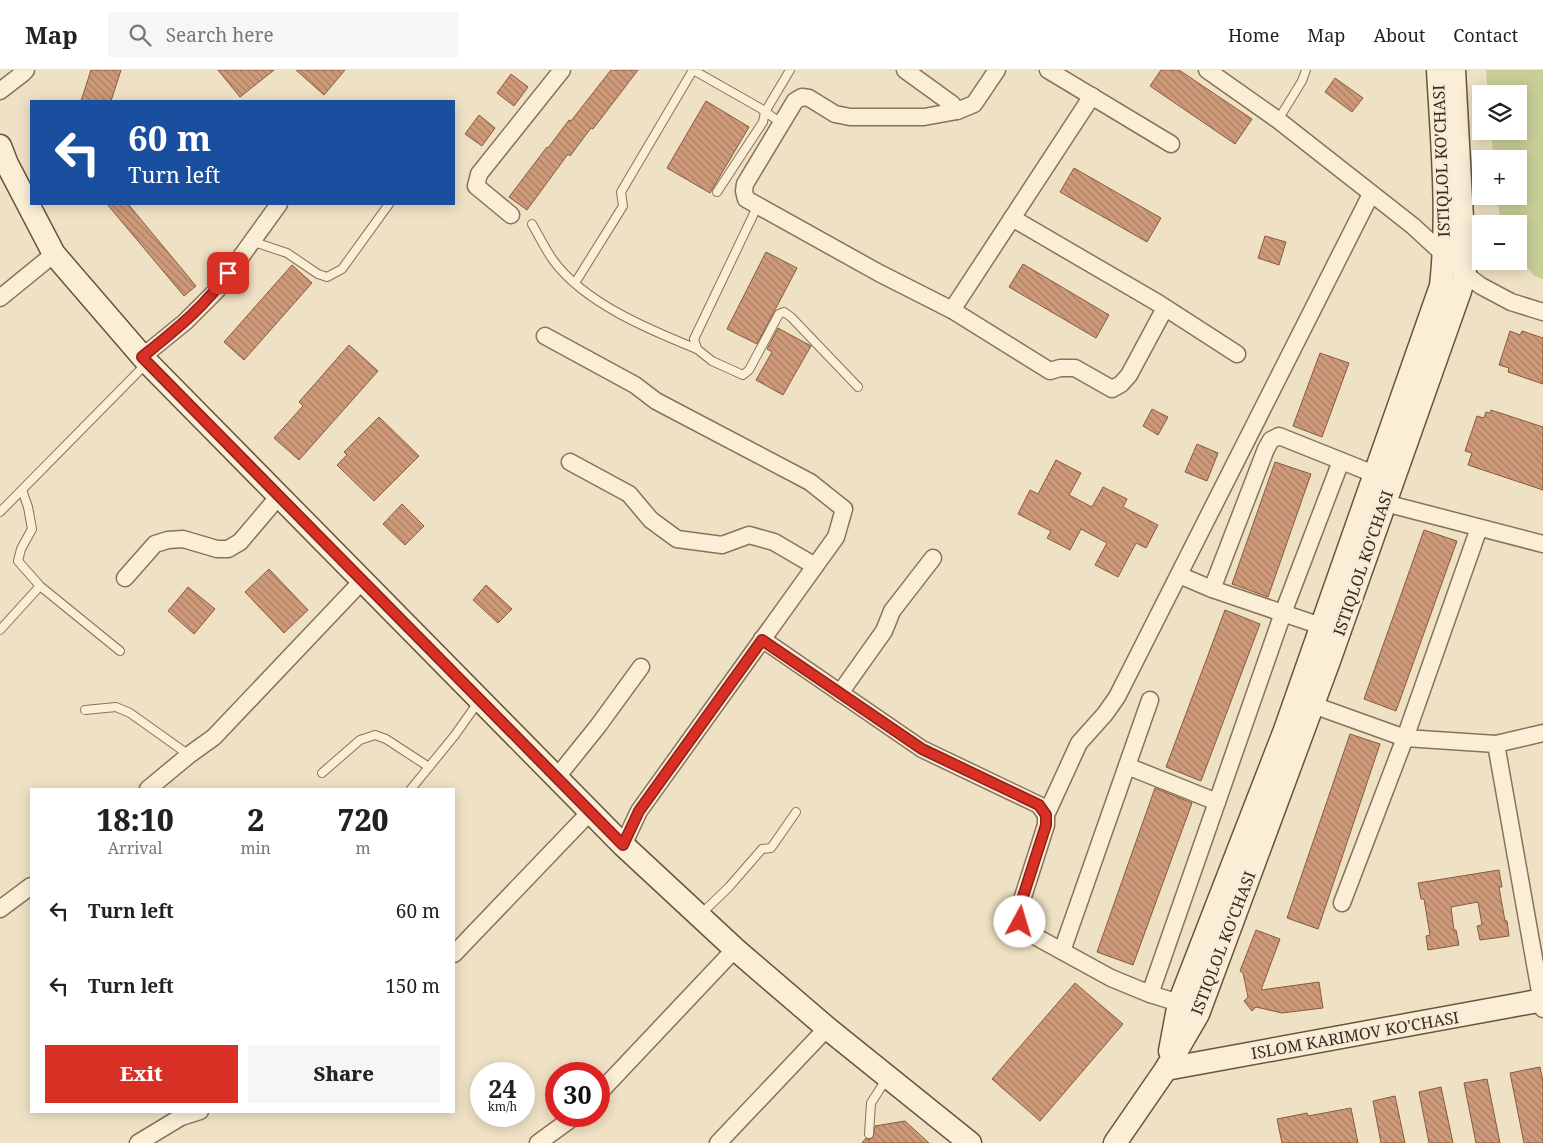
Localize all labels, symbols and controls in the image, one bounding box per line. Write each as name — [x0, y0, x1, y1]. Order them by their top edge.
search box — [108, 12, 458, 57]
text: Map — [25, 18, 78, 51]
icon: search — [126, 21, 154, 49]
text: Search here — [166, 22, 274, 48]
text: Home — [1228, 23, 1279, 47]
text: Map — [1307, 23, 1345, 47]
text: About — [1373, 23, 1425, 47]
text: Contact — [1453, 23, 1518, 47]
street label: ISTIQLOL KO'CHASI — [1427, 84, 1455, 238]
map controls — [1472, 85, 1527, 270]
button: layers — [1472, 85, 1527, 140]
text: 60 m — [128, 114, 211, 161]
icon: left — [45, 120, 110, 185]
button: + — [1472, 150, 1527, 205]
text: Turn left — [128, 159, 220, 189]
button: − — [1472, 215, 1527, 270]
pin — [207, 252, 249, 294]
icon: arrive — [214, 259, 242, 287]
street label: ISTIQLOL KO'CHASI — [1328, 487, 1398, 639]
text: 18:10 — [97, 799, 174, 840]
text: 2 — [247, 799, 264, 840]
text: 720 — [337, 799, 388, 840]
text: Arrival — [108, 837, 163, 859]
text: min — [240, 837, 271, 859]
text: m — [355, 837, 371, 859]
street label: ISTIQLOL KO'CHASI — [1185, 868, 1261, 1018]
position arrow — [993, 895, 1045, 947]
icon: left — [45, 897, 73, 925]
text: Turn left — [88, 898, 174, 924]
text: 60 m — [396, 898, 440, 924]
icon: left — [45, 972, 73, 1000]
text: Turn left — [88, 973, 174, 999]
text: 150 m — [385, 973, 440, 999]
street label: ISLOM KARIMOV KO'CHASI — [1249, 1006, 1461, 1064]
button: Exit — [45, 1045, 238, 1103]
button: Share — [248, 1045, 440, 1103]
speed limit sign: 30 — [545, 1062, 610, 1127]
text: 24 — [488, 1071, 517, 1105]
text: km/h — [488, 1098, 517, 1115]

